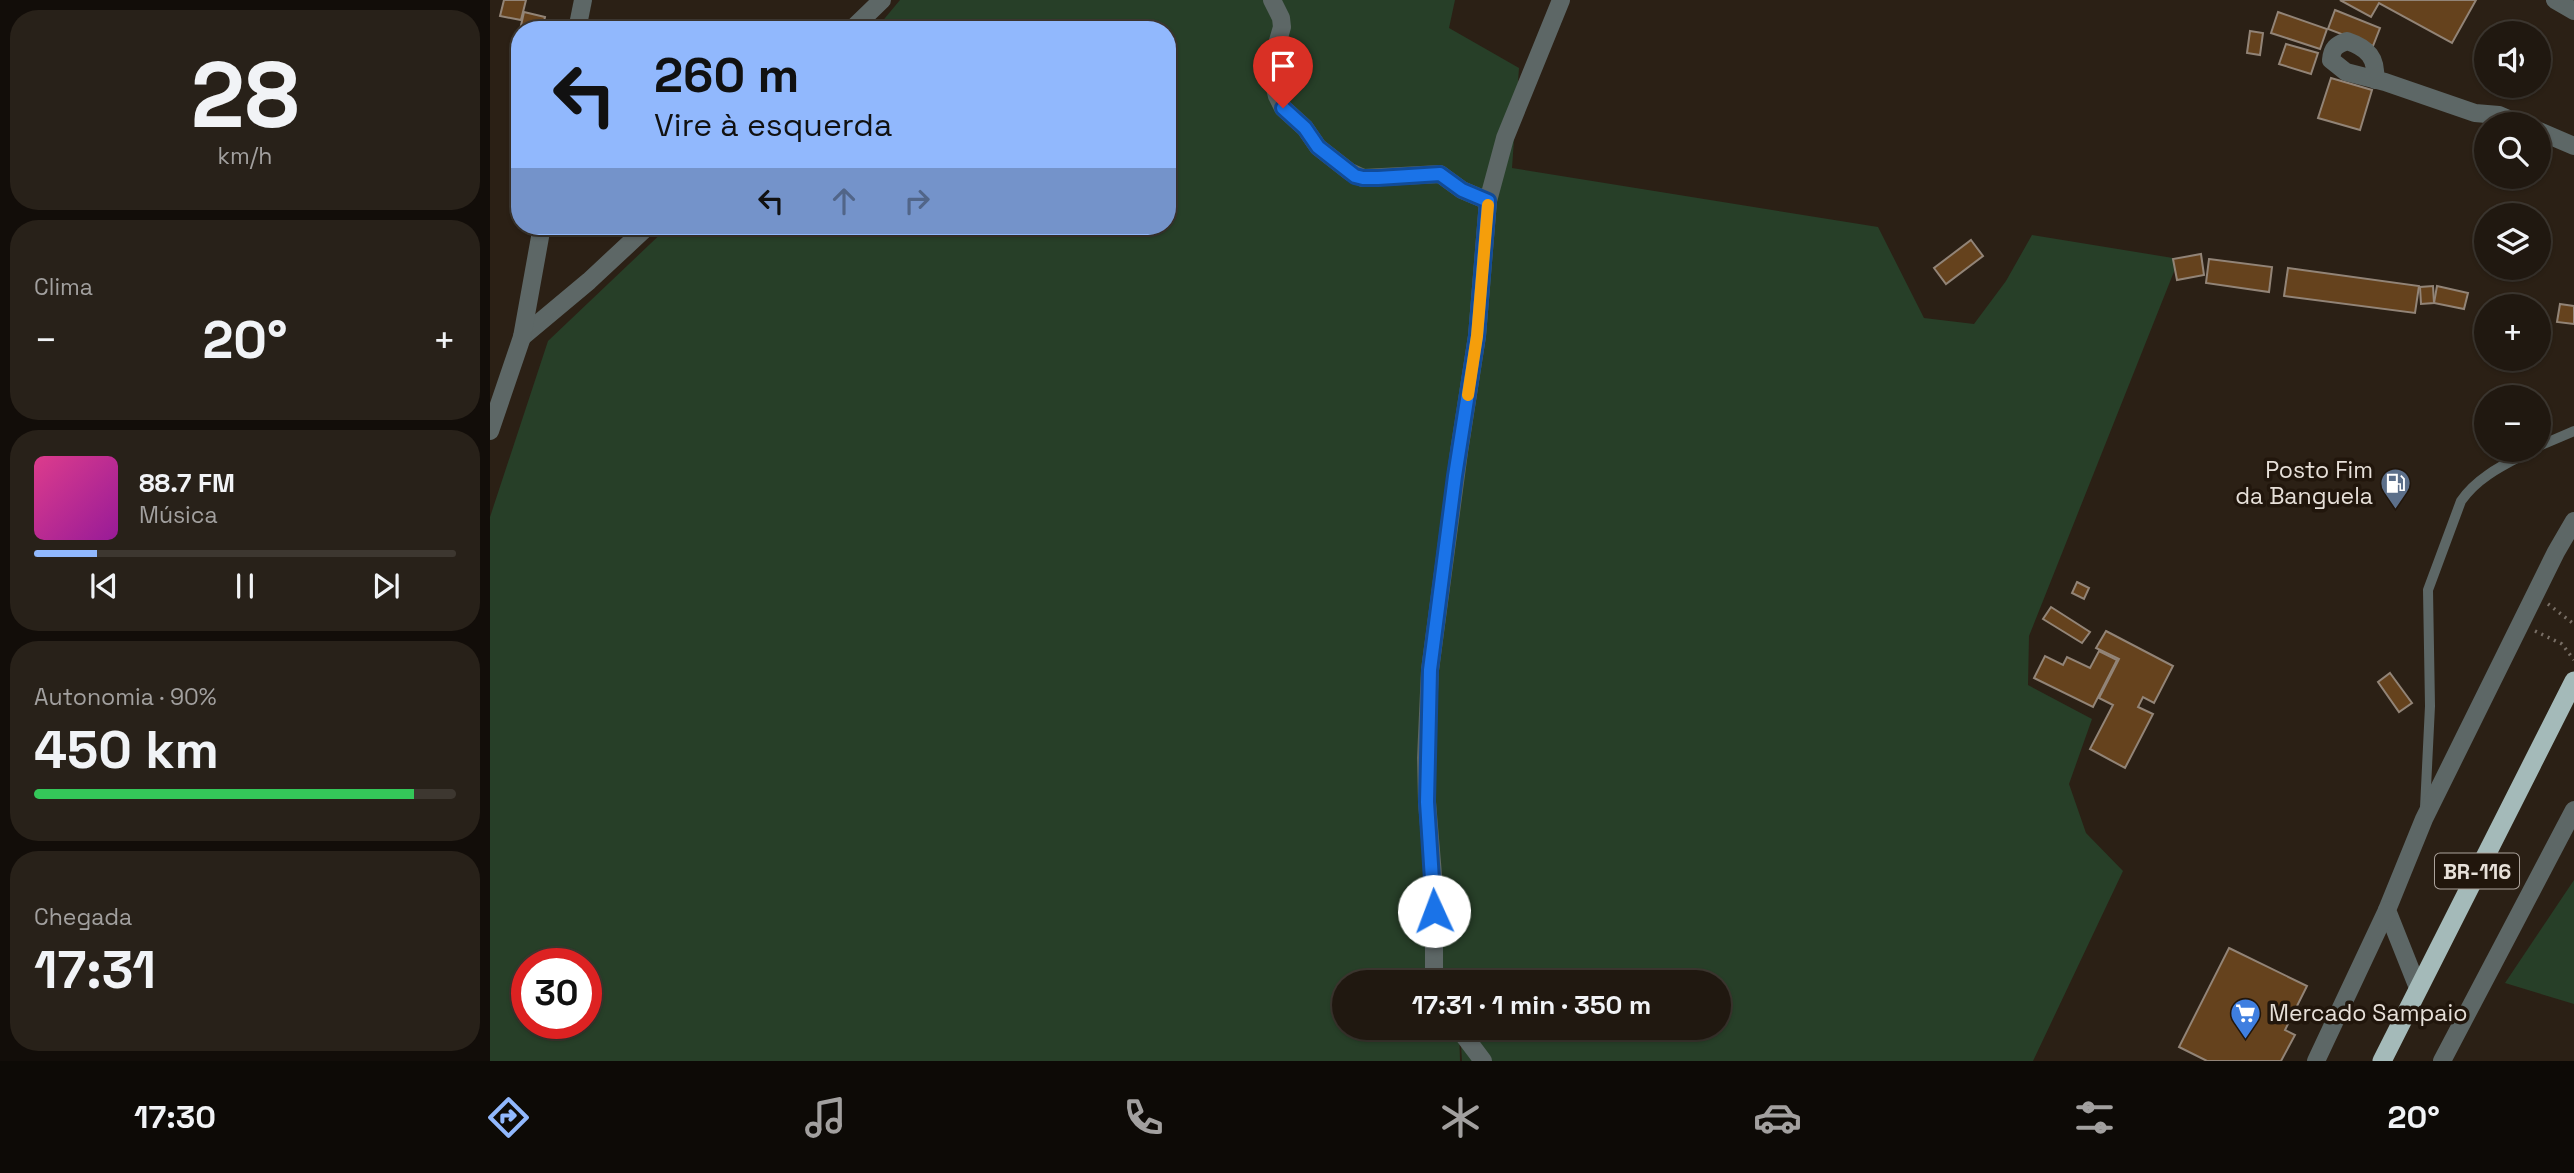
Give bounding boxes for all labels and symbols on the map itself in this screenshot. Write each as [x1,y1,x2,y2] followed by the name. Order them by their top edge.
[1253,36,1313,108] pin
[2235,455,2373,511] place label: Posto Fim da Banguela
[2379,466,2413,510] fuel station icon: Posto Fim da Banguela
[2435,854,2519,888] road number: BR-116
[1397,874,1471,948] position arrow
[511,948,602,1039] speed limit sign: 30
[2229,996,2263,1040] supermarket icon: Mercado Sampaio
[2269,998,2467,1028] place label: Mercado Sampaio

